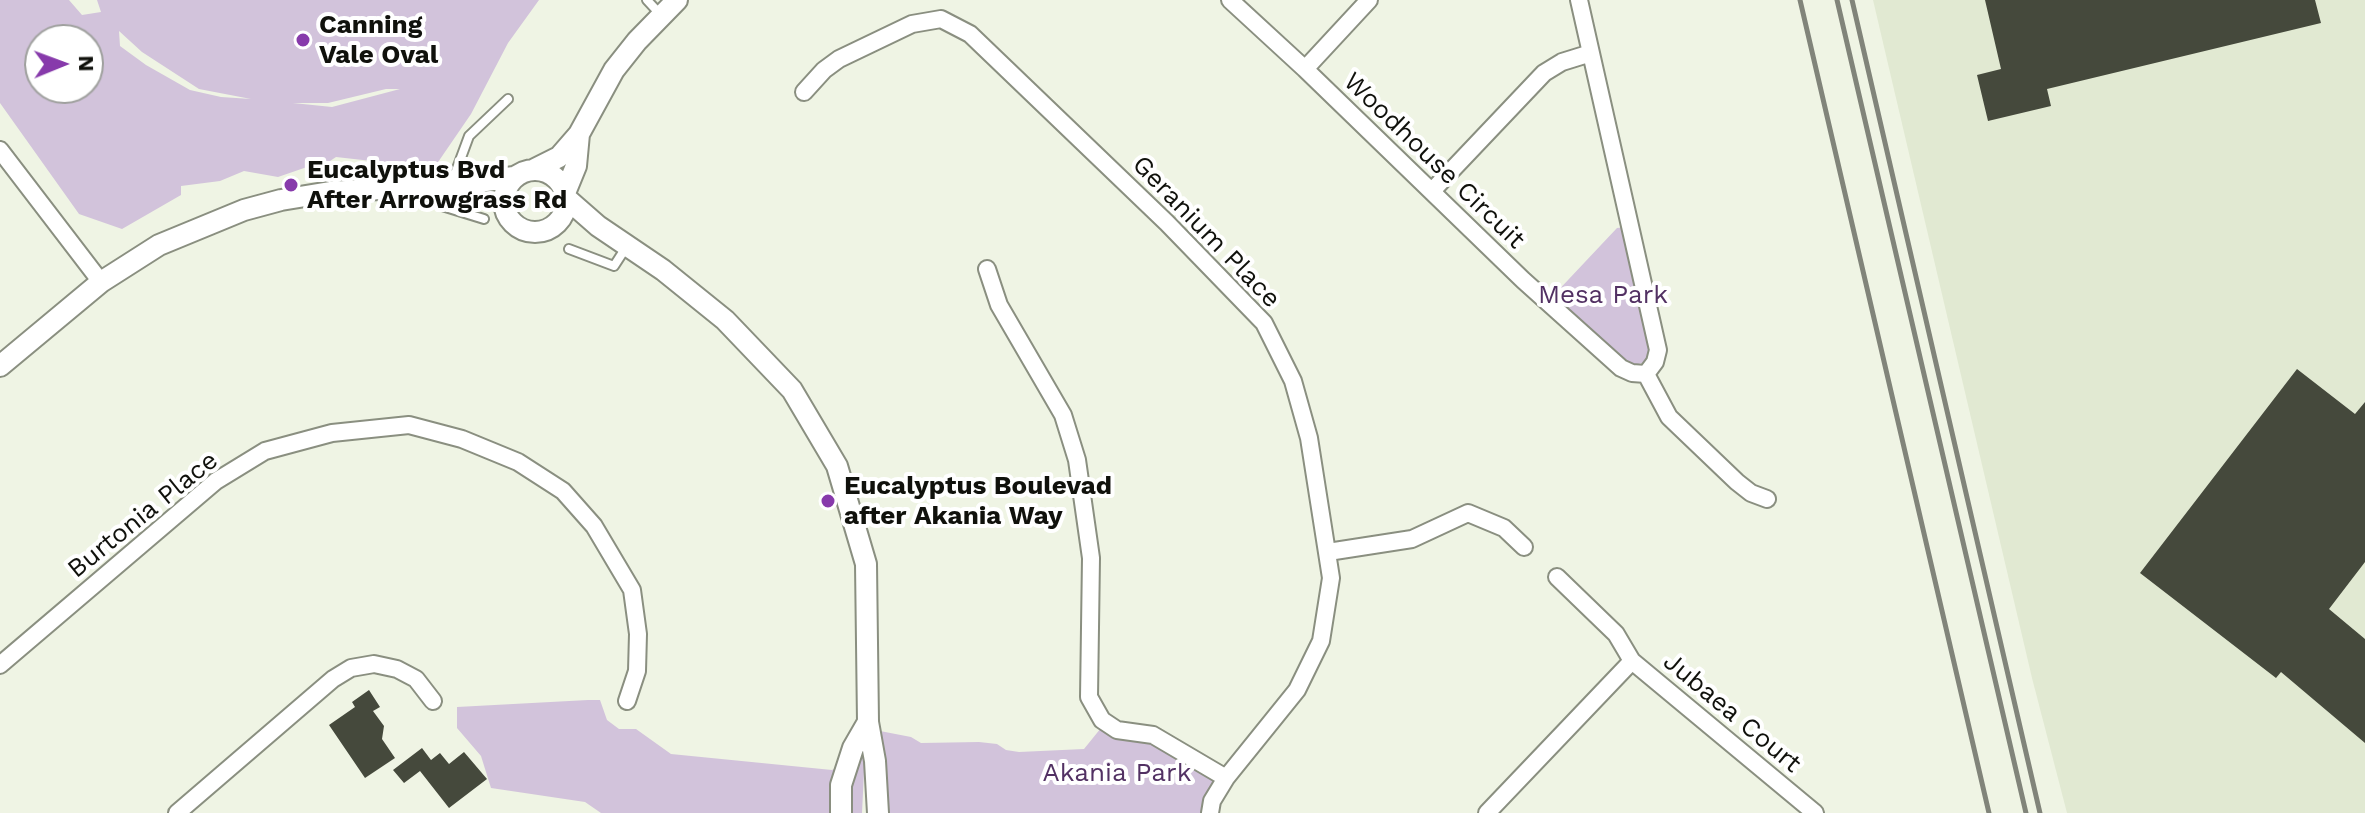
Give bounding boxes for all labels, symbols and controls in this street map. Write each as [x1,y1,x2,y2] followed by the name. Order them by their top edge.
[319,9,438,70] place label: Canning Vale Oval
[24,24,104,104] north arrow
[294,31,312,49] marker: Canning Vale Oval
[74,55,99,72] text: N
[1337,66,1531,256] street label: Woodhouse Circuit
[1125,149,1287,315] street label: Geranium Place
[307,154,567,216] place label: Eucalyptus Bvd After Arrowgrass Rd
[282,176,300,194] marker: Eucalyptus Bvd After Arrowgrass Rd
[1538,279,1668,311] park label: Mesa Park
[62,445,224,585] street label: Burtonia Place
[844,470,1112,532] place label: Eucalyptus Boulevad after Akania Way
[819,492,837,510] marker: Eucalyptus Boulevad after Akania Way
[1657,646,1807,780] street label: Jubaea Court
[1043,757,1191,789] park label: Akania Park

